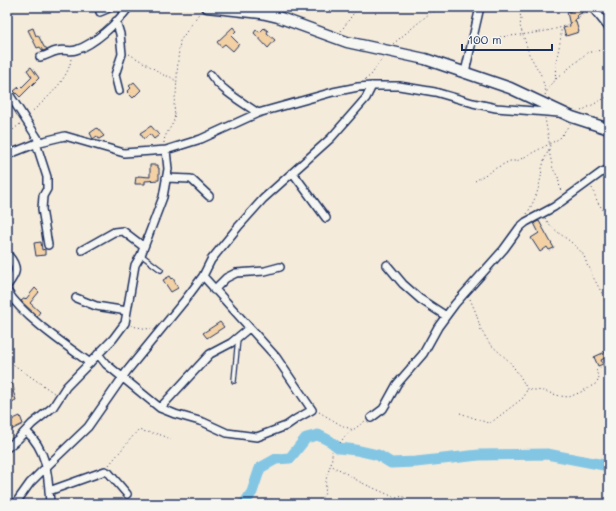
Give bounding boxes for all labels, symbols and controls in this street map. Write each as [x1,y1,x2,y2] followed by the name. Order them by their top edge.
[462,26,552,52] scale bar
[468,31,502,47] text: 100 m

